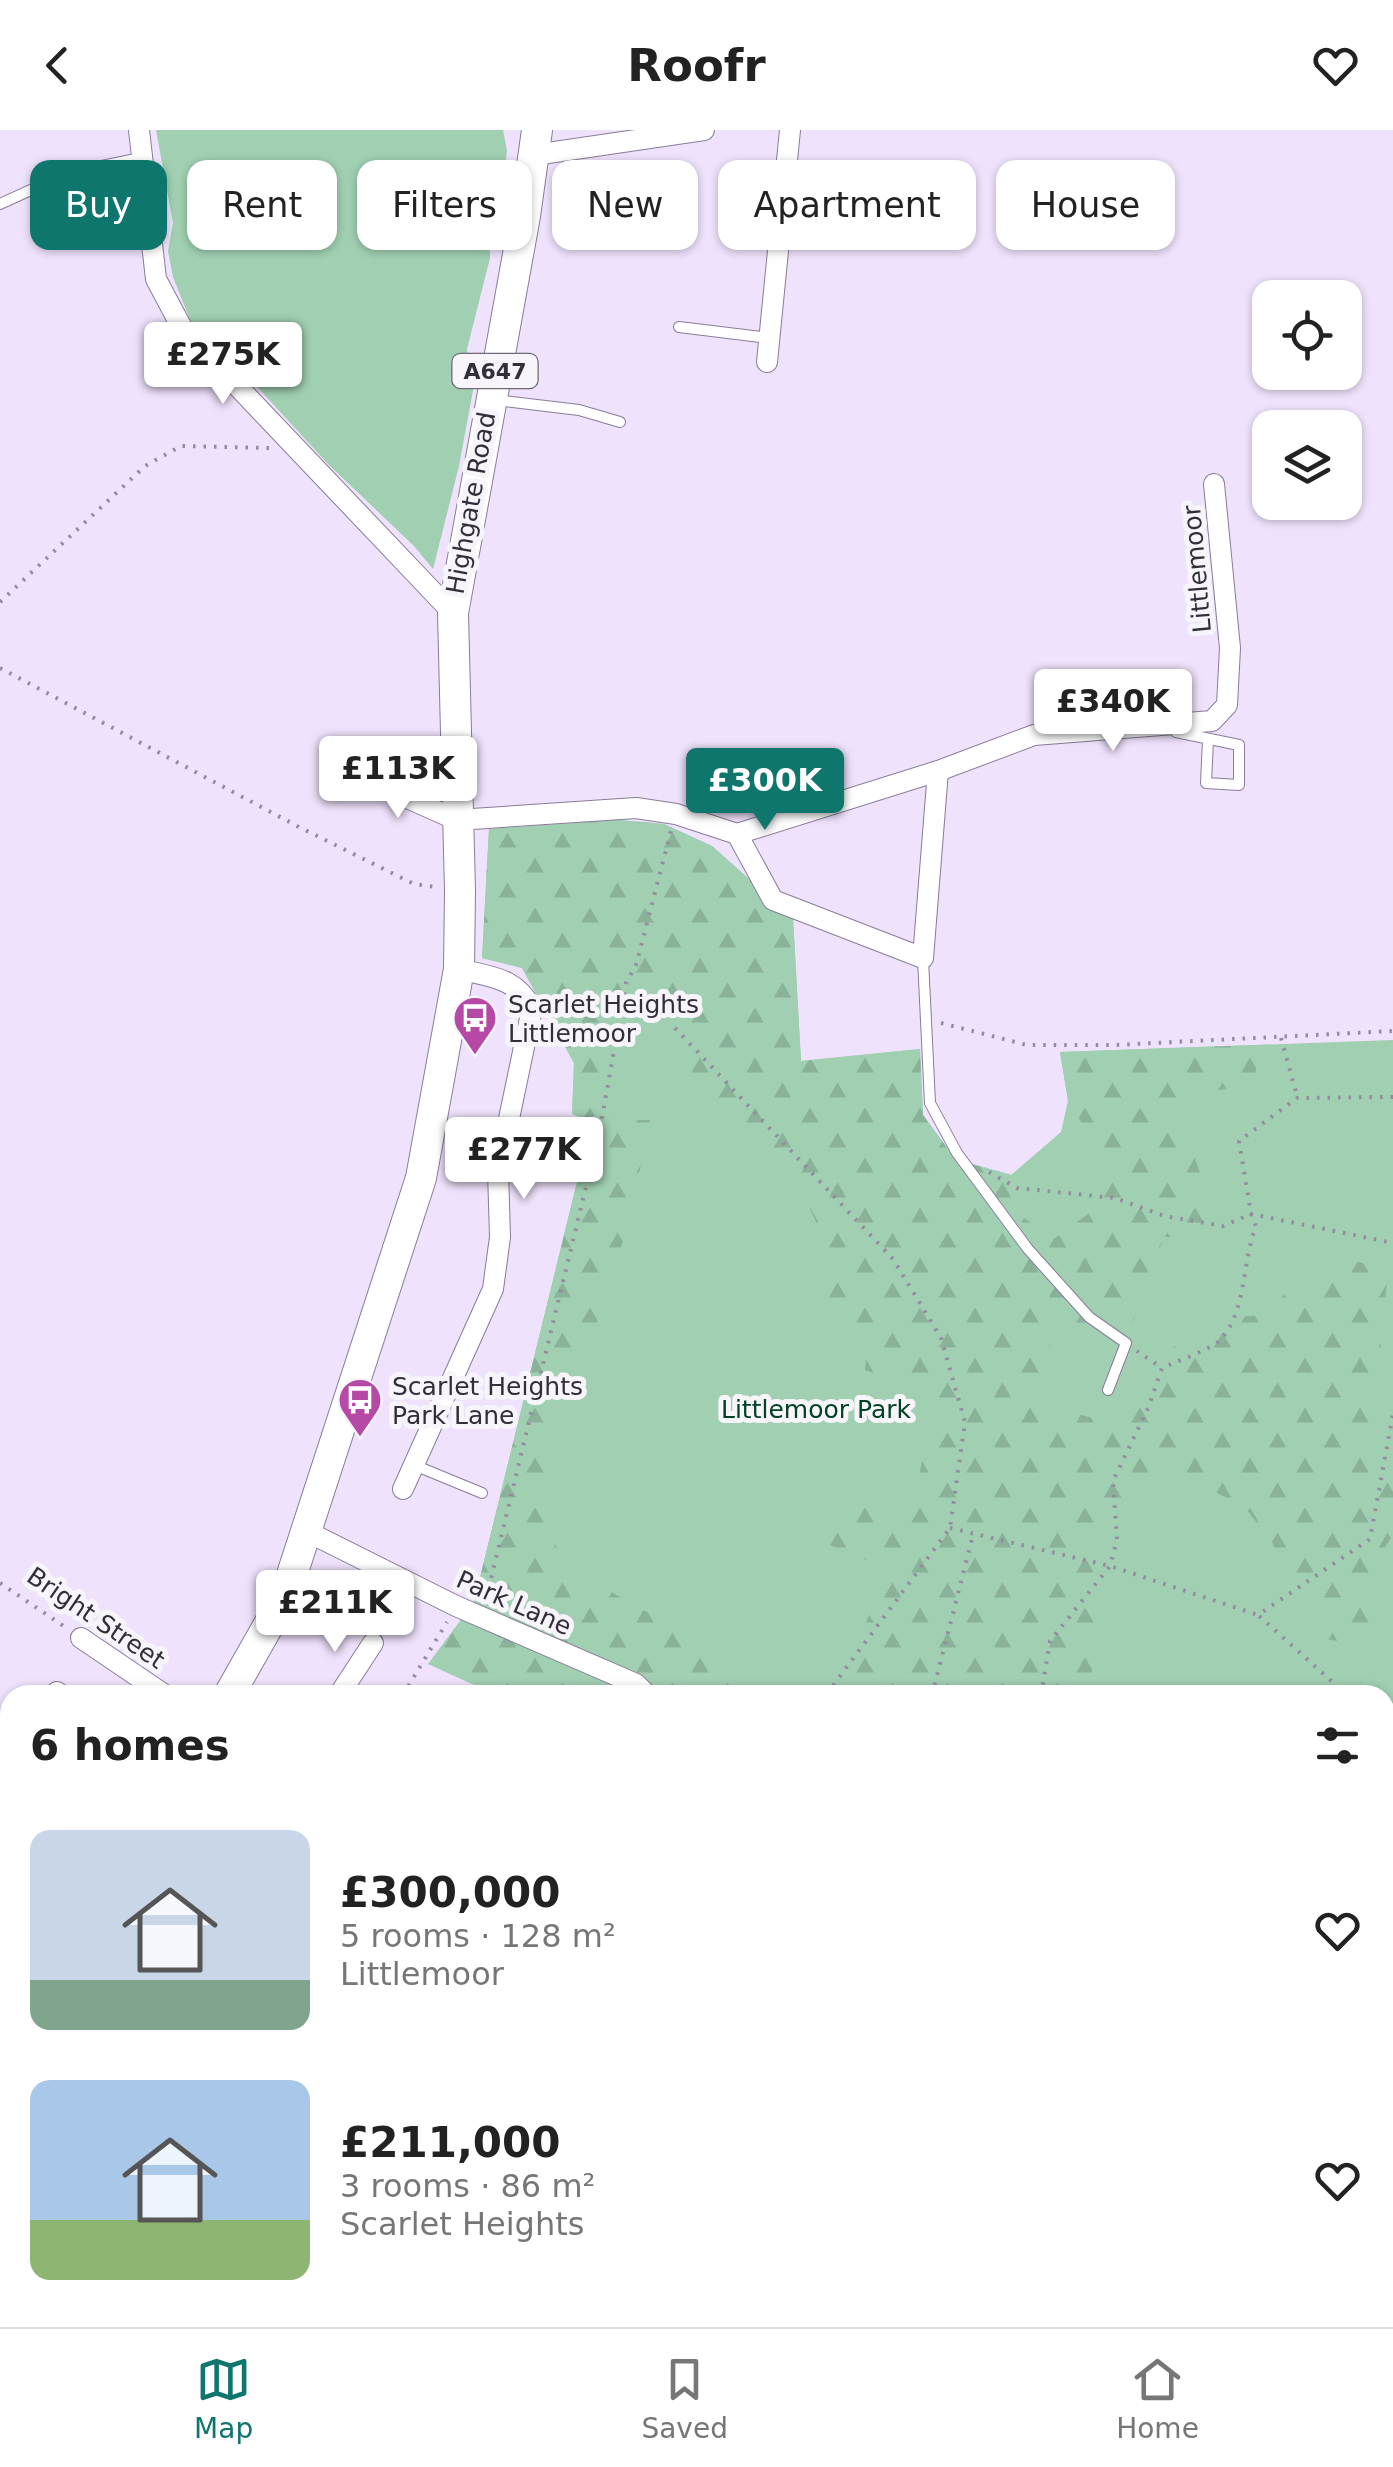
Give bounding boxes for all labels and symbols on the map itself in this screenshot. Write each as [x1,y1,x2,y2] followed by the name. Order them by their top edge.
[153,322,293,407] pin: £275K
[452,354,538,388] road number: A647
[441,410,501,596] street label: Highgate Road
[1177,503,1217,634] street label: Littlemoor
[1043,669,1183,754] pin: £340K
[328,736,468,821] pin: £113K
[695,748,835,833] pin: £300K
[508,990,699,1048] place label: Scarlet Heights Littlemoor
[452,995,498,1056] bus stop icon: Scarlet Heights Littlemoor
[454,1117,594,1202] pin: £277K
[392,1372,583,1430] place label: Scarlet Heights Park Lane
[337,1377,383,1438] bus stop icon: Scarlet Heights Park Lane
[721,1395,912,1424] park label: Littlemoor Park
[22,1561,171,1675] street label: Bright Street
[452,1565,576,1641] street label: Park Lane
[265,1570,405,1655] pin: £211K

